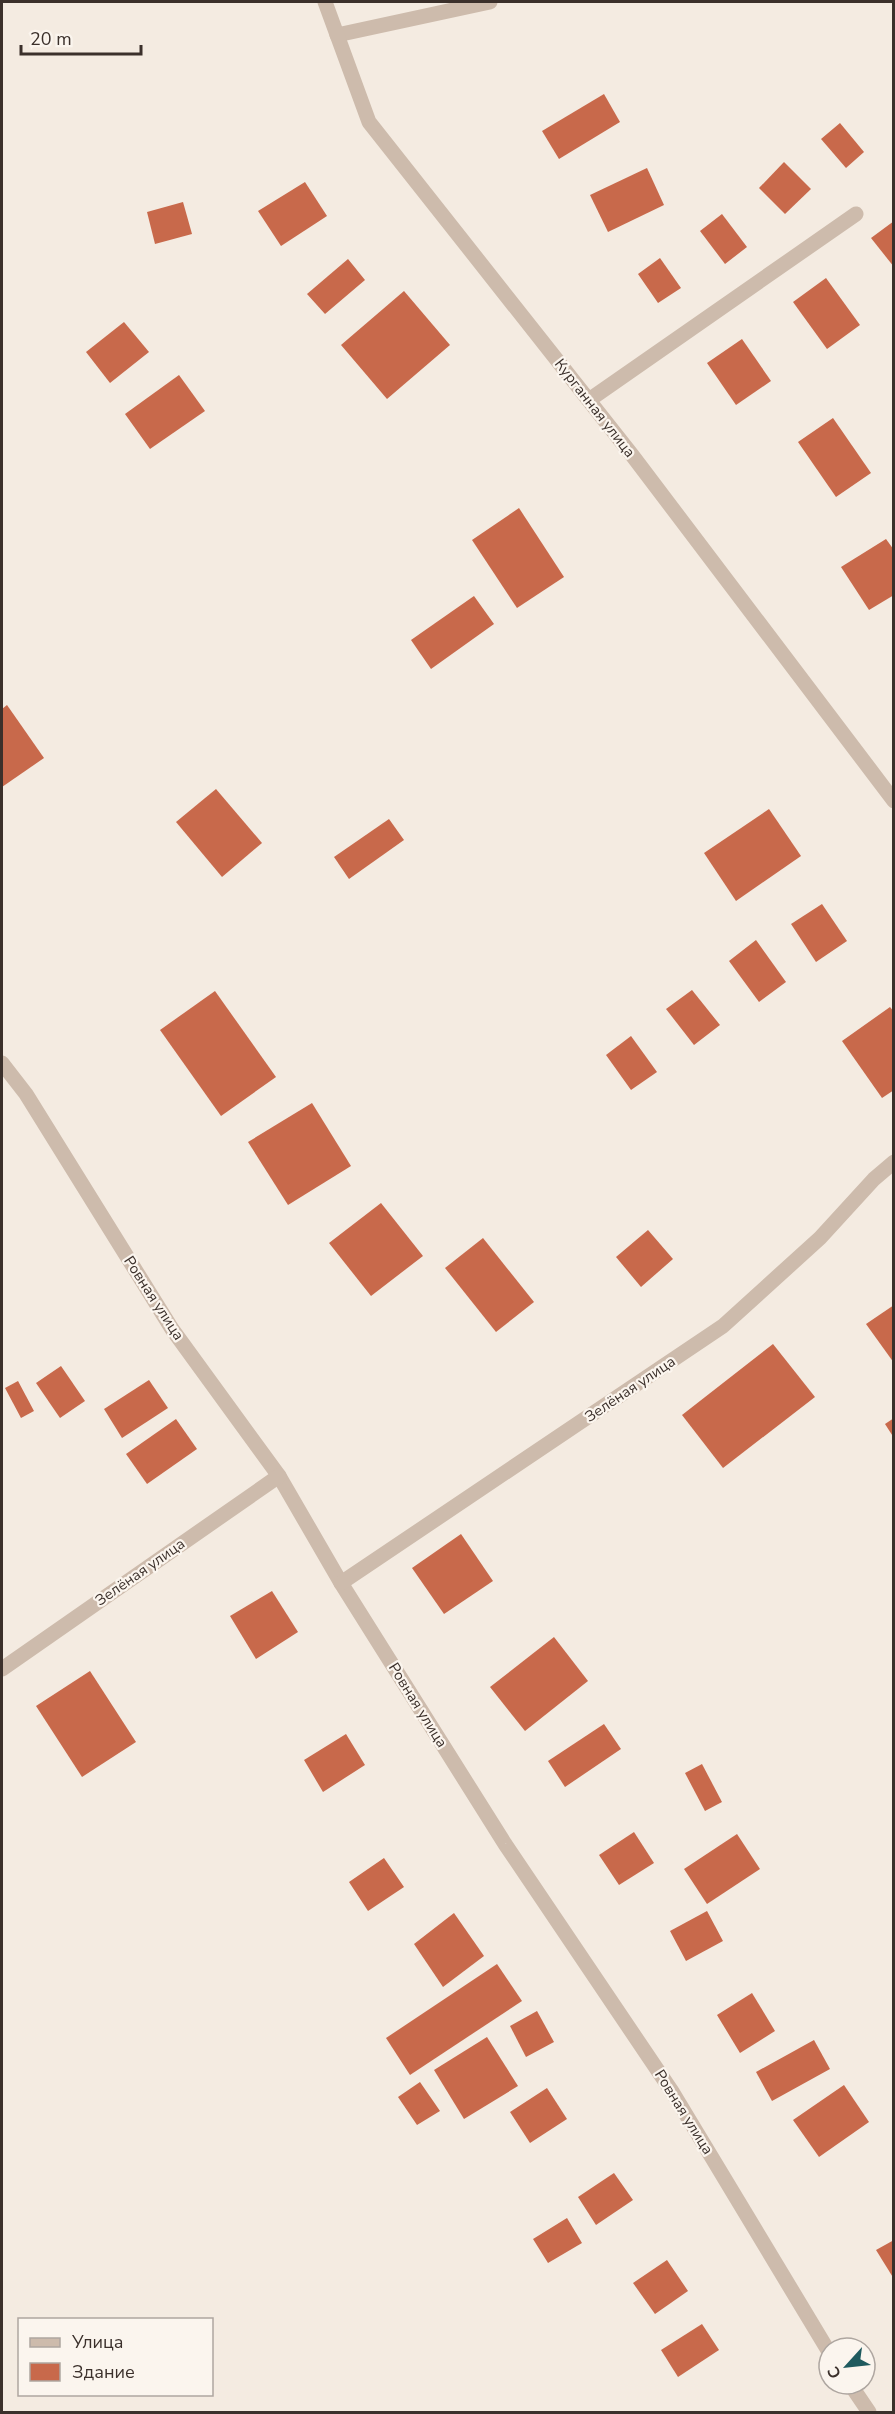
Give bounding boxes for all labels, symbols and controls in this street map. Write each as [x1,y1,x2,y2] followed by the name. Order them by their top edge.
[21,18,141,56] scale bar
[30,27,72,51] text: 20 m
[550,355,640,461] street label: Курганная улица
[119,1252,189,1344] street label: Ровная улица
[581,1351,679,1427] street label: Зелёная улица
[91,1534,189,1610] street label: Зелёная улица
[384,1659,452,1751] street label: Ровная улица
[650,2066,718,2158] street label: Ровная улица
[18,2318,213,2396] legend
[71,2330,123,2354] text: Улица
[817,2336,877,2396] north arrow
[72,2360,135,2384] text: Здание
[822,2362,847,2382] text: С

